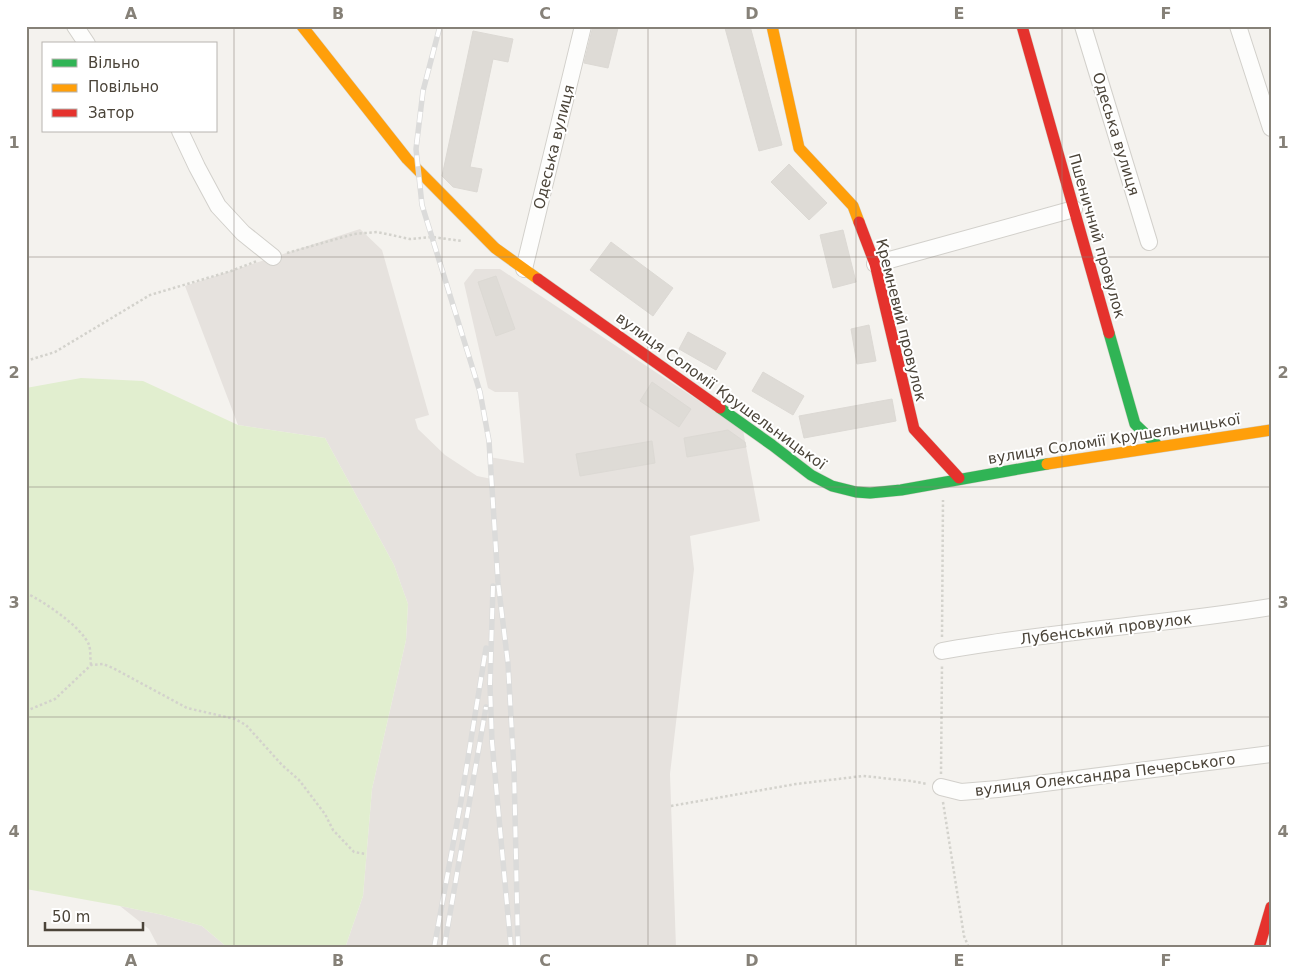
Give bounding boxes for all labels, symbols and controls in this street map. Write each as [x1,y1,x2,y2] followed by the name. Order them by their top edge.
[125,4,138,23] text: A
[332,4,344,23] text: B
[539,4,551,23] text: C
[745,4,759,23] text: D
[954,4,964,23] text: E
[1161,4,1171,23] text: F
[42,42,218,132] legend
[88,54,140,72] text: Вільно
[1089,70,1143,198] street label: Одеська вулиця
[88,78,159,96] text: Повільно
[530,83,578,211] street label: Одеська вулиця
[88,104,134,122] text: Затор
[8,133,20,152] text: 1
[1277,133,1289,152] text: 1
[1065,151,1129,321] street label: Пшеничний провулок
[872,237,930,403] street label: Кремневий провулок
[612,309,830,474] street label: вулиця Соломії Крушельницької
[8,363,20,382] text: 2
[1277,363,1289,382] text: 2
[986,410,1242,468] street label: вулиця Соломії Крушельницької
[8,593,20,612] text: 3
[1277,593,1289,612] text: 3
[1019,610,1193,648] street label: Лубенський провулок
[974,750,1236,800] street label: вулиця Олександра Печерського
[8,822,20,841] text: 4
[1277,822,1289,841] text: 4
[45,899,142,931] scale bar
[52,908,90,926] text: 50 m
[125,951,138,970] text: A
[332,951,344,970] text: B
[539,951,551,970] text: C
[745,951,759,970] text: D
[954,951,964,970] text: E
[1161,951,1171,970] text: F

